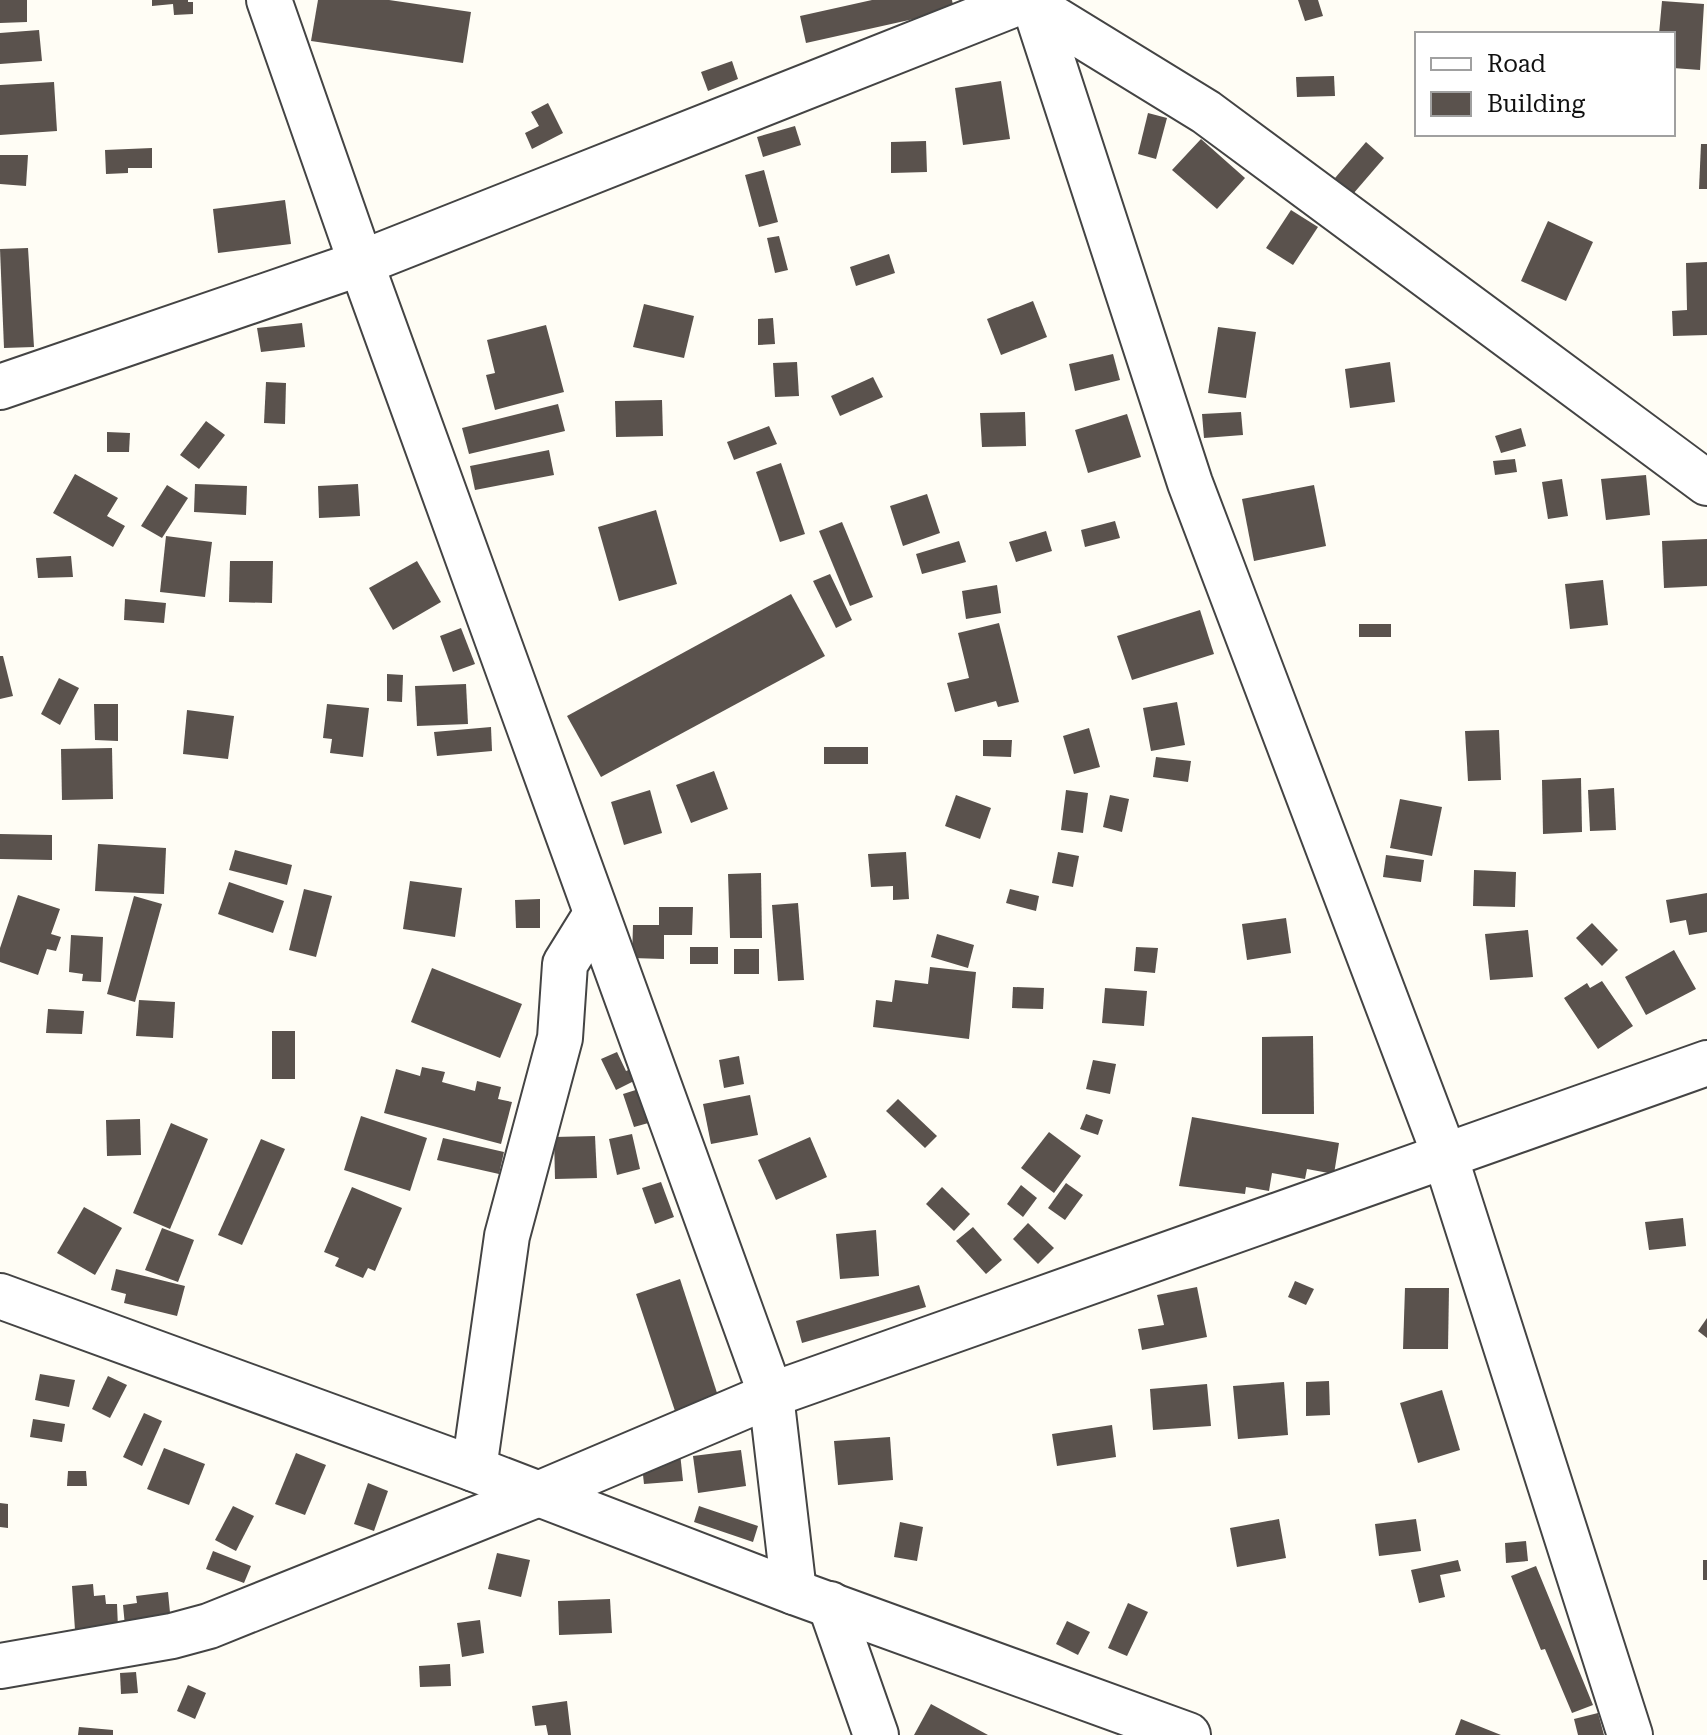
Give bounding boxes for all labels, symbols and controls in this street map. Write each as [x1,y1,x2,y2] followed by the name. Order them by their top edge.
[1415,32,1675,136] legend
[1487,50,1546,78] text: Road
[1487,90,1585,118] text: Building

